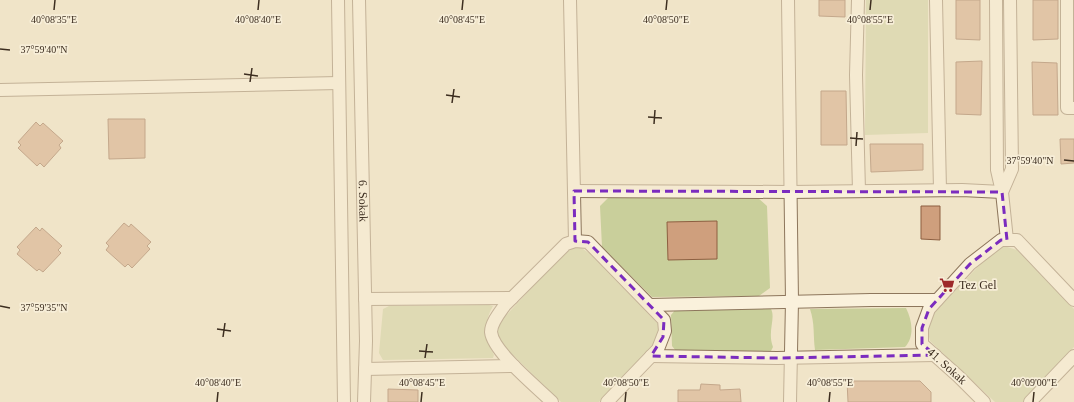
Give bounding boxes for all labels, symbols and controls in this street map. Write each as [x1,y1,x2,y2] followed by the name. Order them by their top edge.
[31,14,77,25] text: 40°08'35"E
[235,14,281,25] text: 40°08'40"E
[439,14,485,25] text: 40°08'45"E
[643,14,689,25] text: 40°08'50"E
[847,14,893,25] text: 40°08'55"E
[20,44,68,55] text: 37°59'40"N
[1006,155,1054,166] text: 37°59'40"N
[356,180,371,222] street label: 6. Sokak
[938,276,956,294] supermarket icon: Tez Gel
[959,278,997,292] place label: Tez Gel
[20,302,68,313] text: 37°59'35"N
[924,345,970,387] street label: 41. Sokak
[195,377,241,388] text: 40°08'40"E
[399,377,445,388] text: 40°08'45"E
[603,377,649,388] text: 40°08'50"E
[807,377,853,388] text: 40°08'55"E
[1011,377,1057,388] text: 40°09'00"E

